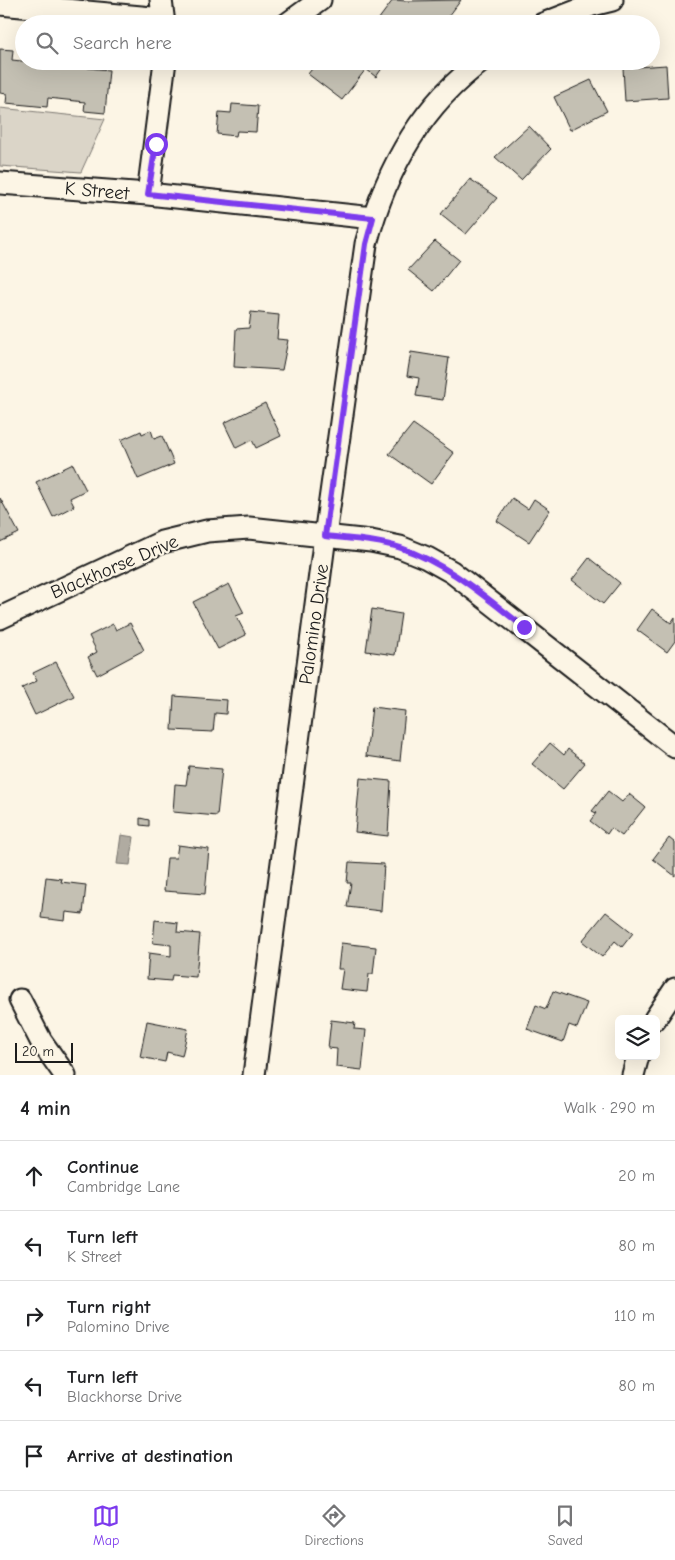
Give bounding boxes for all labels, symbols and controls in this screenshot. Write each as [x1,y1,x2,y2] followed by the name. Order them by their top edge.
[15,15,660,70] search box
[33,29,61,57] icon: search
[73,32,172,54] text: Search here
[145,133,168,156] route start
[64,177,131,205] street label: K Street
[47,530,182,604] street label: Blackhorse Drive
[295,562,333,686] street label: Palomino Drive
[513,616,536,639] route end
[615,1015,660,1060] map controls
[615,1015,660,1060] button: layers
[15,1040,72,1063] scale bar
[22,1043,54,1060] text: 20 m
[20,1096,71,1120] text: 4 min
[564,1099,655,1117] text: Walk · 290 m
[67,1156,139,1178] text: Continue
[20,1162,48,1190] icon: ahead
[618,1167,655,1185] text: 20 m
[67,1178,180,1196] text: Cambridge Lane
[67,1226,138,1248] text: Turn left
[20,1232,48,1260] icon: left
[618,1237,655,1255] text: 80 m
[67,1248,121,1266] text: K Street
[67,1296,151,1318] text: Turn right
[20,1302,48,1330] icon: right
[614,1307,655,1325] text: 110 m
[67,1318,169,1336] text: Palomino Drive
[67,1366,138,1388] text: Turn left
[20,1372,48,1400] icon: left
[618,1377,655,1395] text: 80 m
[67,1388,182,1406] text: Blackhorse Drive
[20,1442,48,1470] icon: arrive
[67,1445,233,1467] text: Arrive at destination
[92,1502,120,1549] tab: Map
[304,1502,364,1549] tab: Directions
[548,1502,583,1549] tab: Saved

